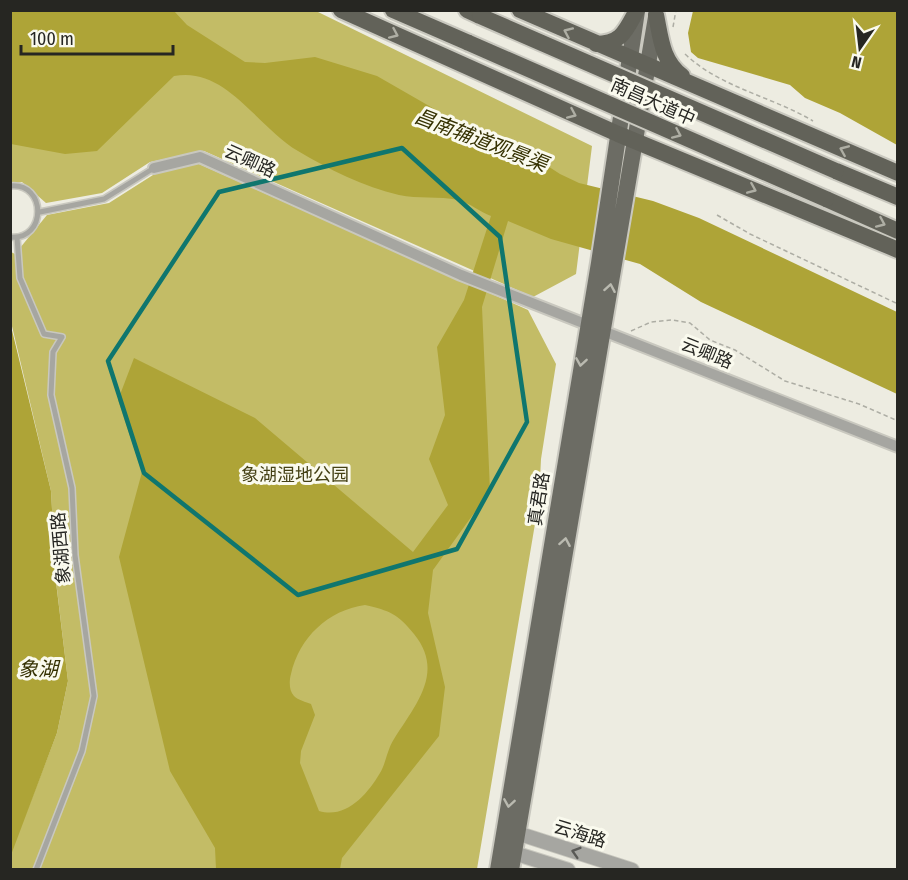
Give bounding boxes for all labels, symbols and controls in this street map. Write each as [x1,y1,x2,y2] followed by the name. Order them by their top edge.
[21,18,172,56] scale bar
[830,18,890,78] north arrow
[388,27,399,39] one-way arrow
[563,27,574,39] one-way arrow
[30,28,74,50] text: 100 m
[850,52,863,72] text: N
[607,74,699,130] street label: 南昌大道中
[411,104,553,177] water label: 昌南辅道观景渠
[566,107,577,119] one-way arrow
[670,127,681,139] one-way arrow
[221,140,279,182] street label: 云卿路
[839,145,850,157] one-way arrow
[746,182,757,194] one-way arrow
[874,216,885,228] one-way arrow
[603,284,616,294] one-way arrow
[678,333,736,373] street label: 云卿路
[576,357,588,366] one-way arrow
[241,464,349,486] park label: 象湖湿地公园
[524,471,554,527] street label: 真君路
[47,511,75,585] street label: 象湖西路
[558,538,571,548] one-way arrow
[18,657,61,681] water label: 象湖
[504,798,516,808] one-way arrow
[551,816,609,852] street label: 云海路
[571,847,582,859] one-way arrow

